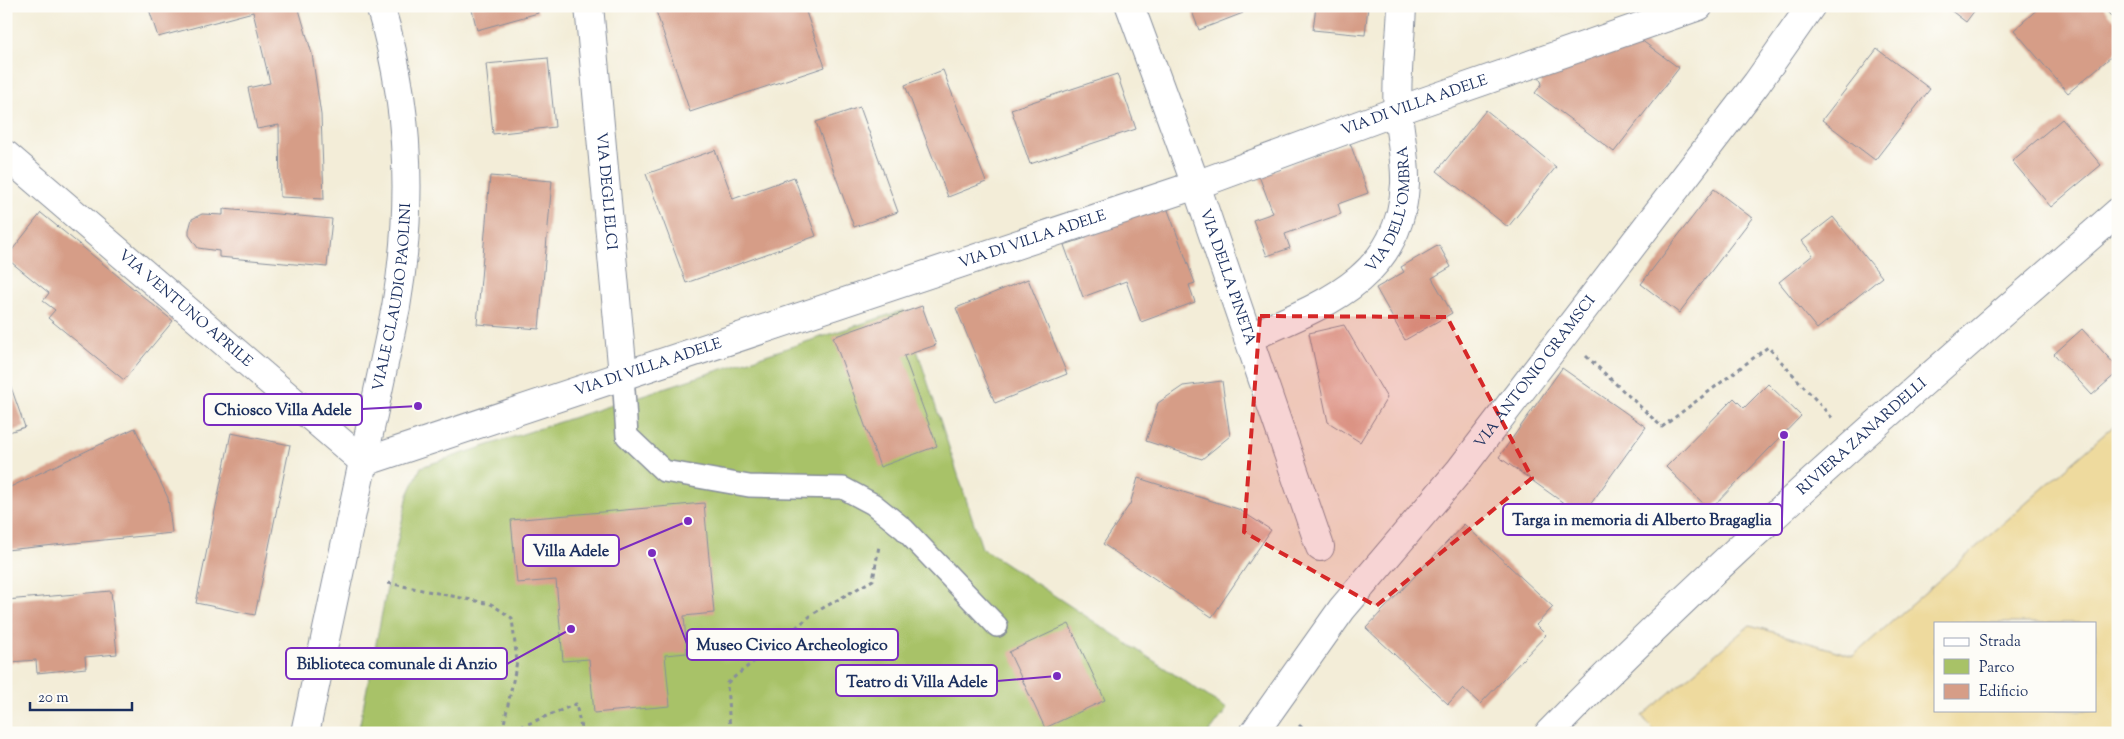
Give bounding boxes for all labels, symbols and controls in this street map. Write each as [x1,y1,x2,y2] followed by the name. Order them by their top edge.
[1338,70,1491,141] street label: VIA DI VILLA ADELE
[590,132,622,251] street label: VIA DEGLI ELCI
[1361,145,1416,277] street label: VIA DELL'OMBRA
[368,203,417,393] street label: VIALE CLAUDIO PAOLINI
[956,205,1109,274] street label: VIA DI VILLA ADELE
[1194,206,1261,348] street label: VIA DELLA PINETA
[113,245,257,372] street label: VIA VENTUNO APRILE
[1470,291,1601,453] street label: VIA ANTONIO GRAMSCI
[572,333,725,402] street label: VIA DI VILLA ADELE
[1793,373,1932,500] street label: RIVIERA ZANARDELLI
[204,394,362,425] callout: Chiosco Villa Adele
[214,400,352,423] text: Chiosco Villa Adele
[1503,504,1782,535] callout: Targa in memoria di Alberto Bragaglia
[1512,510,1772,533] text: Targa in memoria di Alberto Bragaglia
[523,535,619,566] callout: Villa Adele
[533,541,610,564] text: Villa Adele
[1934,622,2096,712] legend
[687,629,898,660] callout: Museo Civico Archeologico
[1979,632,2021,653] text: Strada
[696,635,888,658] text: Museo Civico Archeologico
[286,648,507,679] callout: Biblioteca comunale di Anzio
[297,654,498,677] text: Biblioteca comunale di Anzio
[1979,658,2015,679] text: Parco
[836,665,997,696] callout: Teatro di Villa Adele
[846,672,988,695] text: Teatro di Villa Adele
[30,679,132,711] scale bar
[1979,682,2028,703] text: Edificio
[38,688,69,709] text: 20 m

